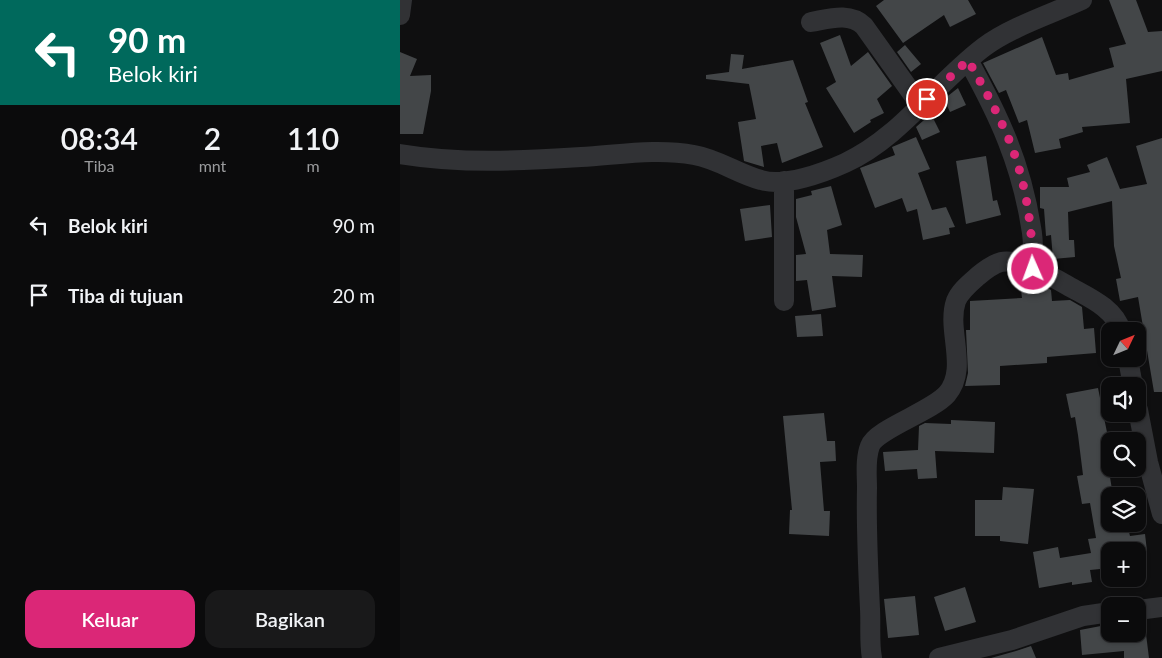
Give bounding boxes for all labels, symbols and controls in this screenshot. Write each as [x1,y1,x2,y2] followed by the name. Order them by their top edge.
[108,18,186,60] text: 90 m
[25,20,90,85] icon: left
[108,60,198,87] text: Belok kiri
[906,78,948,120] pin
[913,85,941,113] icon: arrive
[61,120,138,156] text: 08:34
[204,120,221,156] text: 2
[287,120,339,156] text: 110
[84,156,114,175] text: Tiba
[199,156,226,175] text: mnt
[307,156,320,175] text: m
[25,211,53,239] icon: left
[68,214,148,237] text: Belok kiri
[332,214,375,237] text: 90 m
[1006,242,1058,294] position arrow
[25,281,53,309] icon: arrive
[68,284,183,307] text: Tiba di tujuan
[332,284,375,307] text: 20 m
[1101,322,1146,368] north arrow
[1101,322,1146,642] map controls
[1101,377,1146,422] button: sound
[1101,432,1146,477] button: search
[1101,487,1146,532] button: layers
[1101,542,1146,587] button: +
[25,590,195,648] button: Keluar
[205,590,375,648] button: Bagikan
[1101,597,1146,642] button: −

